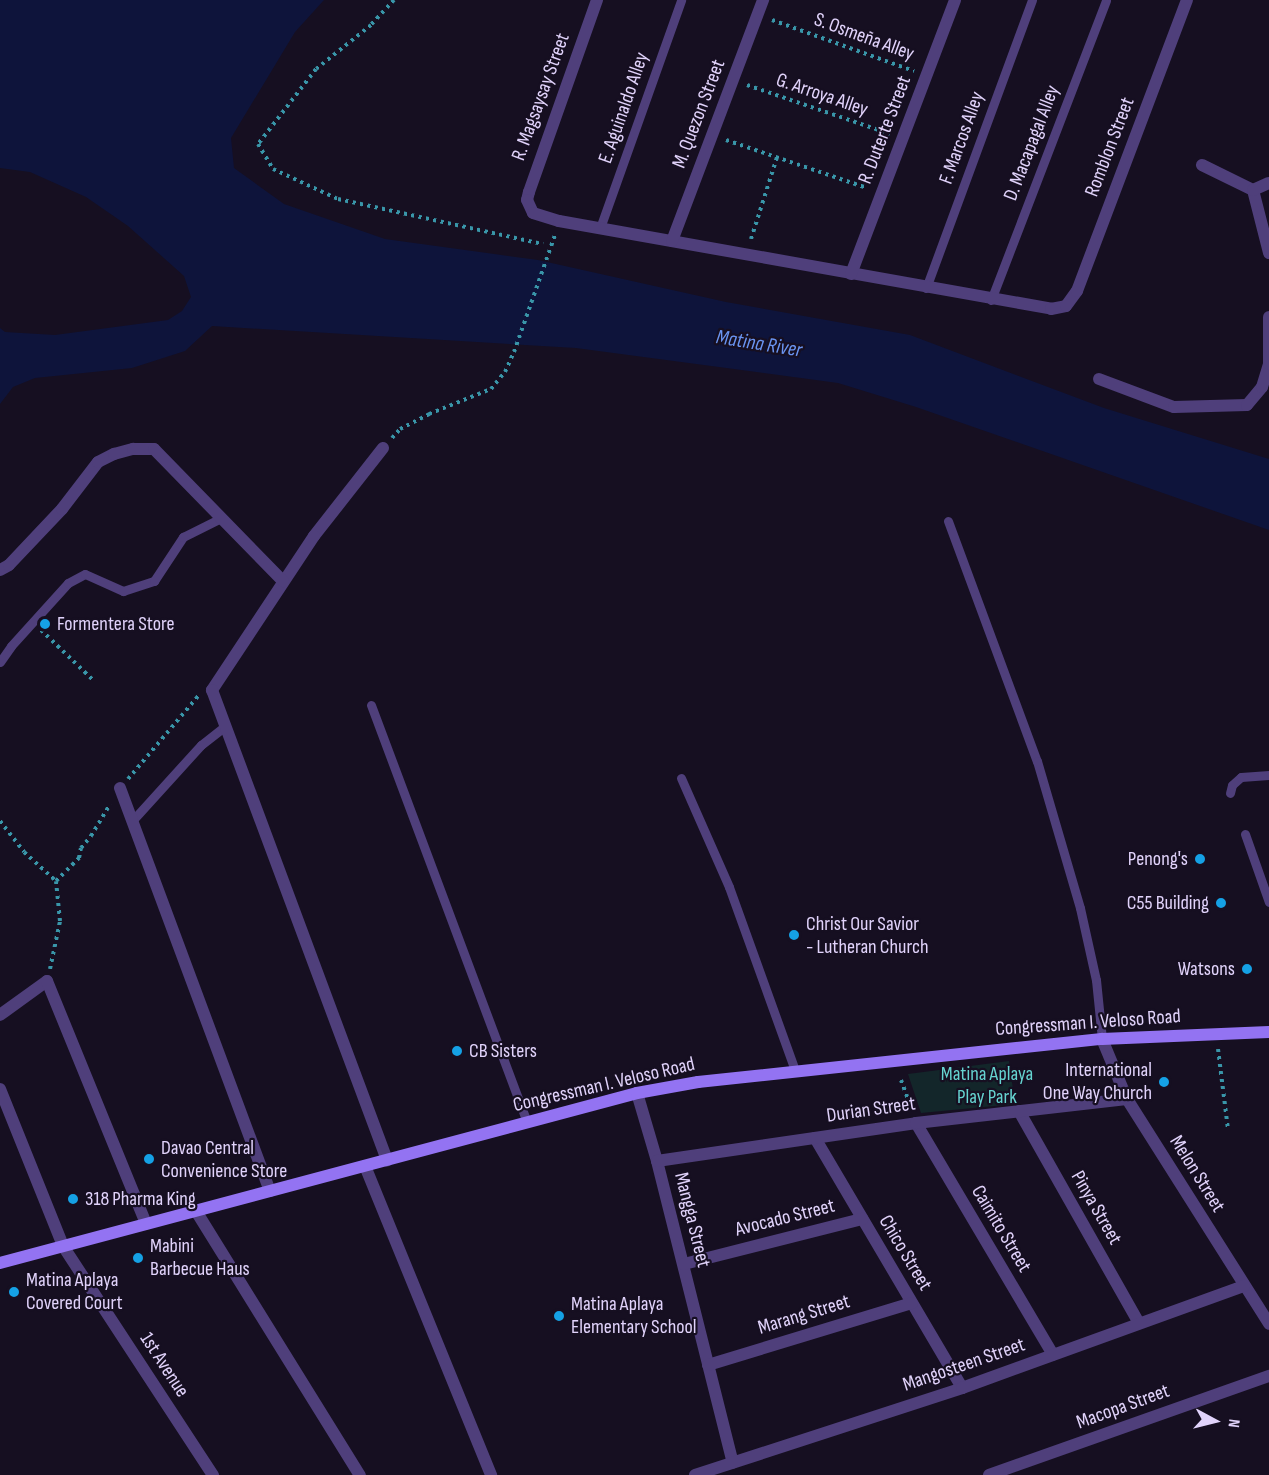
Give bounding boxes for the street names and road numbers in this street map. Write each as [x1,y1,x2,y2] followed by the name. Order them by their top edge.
[811,8,917,66] street label: S. Osmeña Alley
[507,30,575,164] street label: R. Magsaysay Street
[594,49,654,167] street label: E. Aguinaldo Alley
[667,56,731,172] street label: M. Quezon Street
[773,68,871,122] street label: G. Arroya Alley
[853,73,917,187] street label: R. Duterte Street
[999,82,1065,204] street label: D. Macapagal Alley
[934,88,990,188] street label: F. Marcos Alley
[1080,94,1140,200] street label: Romblon Street
[995,1005,1181,1041] street label: Congressman I. Veloso Road
[511,1052,697,1118] street label: Congressman I. Veloso Road
[825,1092,917,1128] street label: Durian Street
[1164,1131,1230,1217] street label: Melon Street
[1065,1167,1127,1249] street label: Pinya Street
[669,1170,715,1270] street label: Mangga Street
[966,1181,1036,1277] street label: Caimito Street
[733,1194,837,1242] street label: Avocado Street
[873,1211,937,1295] street label: Chico Street
[755,1290,853,1340] street label: Marang Street
[134,1328,194,1402] street label: 1st Avenue
[900,1333,1028,1397] street label: Mangosteen Street
[1073,1379,1173,1435] street label: Macopa Street

